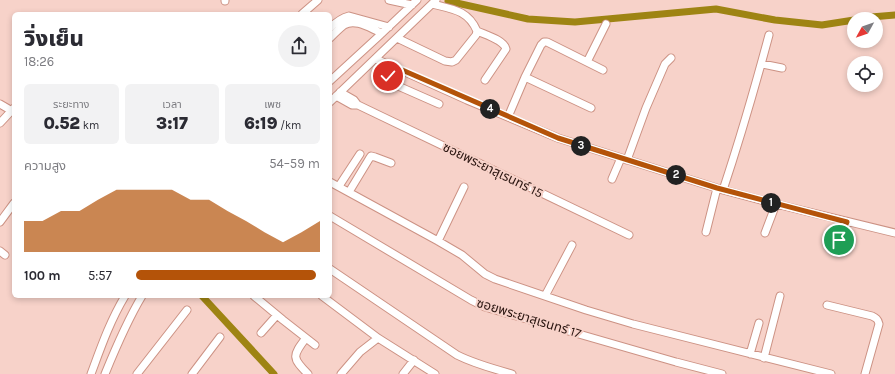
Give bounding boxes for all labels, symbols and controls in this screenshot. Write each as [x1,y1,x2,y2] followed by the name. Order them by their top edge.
[847,12,883,48] north arrow
[847,12,883,92] map controls
[278,25,320,67] button: share
[24,26,84,52] text: วิ่งเย็น
[24,54,54,69] text: 18:26
[847,56,883,92] button: locate
[371,59,405,93] pin
[377,65,399,87] icon: check
[53,98,90,111] text: ระยะทาง
[162,98,182,111] text: เวลา
[264,98,281,111] text: เพซ
[480,99,500,119] pin: 4
[487,102,493,115] text: 4
[43,113,80,133] text: 0.52
[156,113,188,133] text: 3:17
[244,113,278,133] text: 6:19
[80,119,99,132] text: km
[278,119,301,132] text: /km
[571,136,591,156] pin: 3
[440,139,546,201] street label: ซอยพระยาสุเรนทร์ 15
[578,139,584,152] text: 3
[269,156,320,171] text: 54–59 m
[24,158,66,173] text: ความสูง
[666,165,686,185] pin: 2
[673,168,679,181] text: 2
[761,193,781,213] pin: 1
[769,196,773,209] text: 1
[822,223,856,257] pin
[828,229,850,251] icon: arrive
[24,268,61,283] text: 100 m
[88,268,112,283] text: 5:57
[475,295,583,341] street label: ซอยพระยาสุเรนทร์ 17

